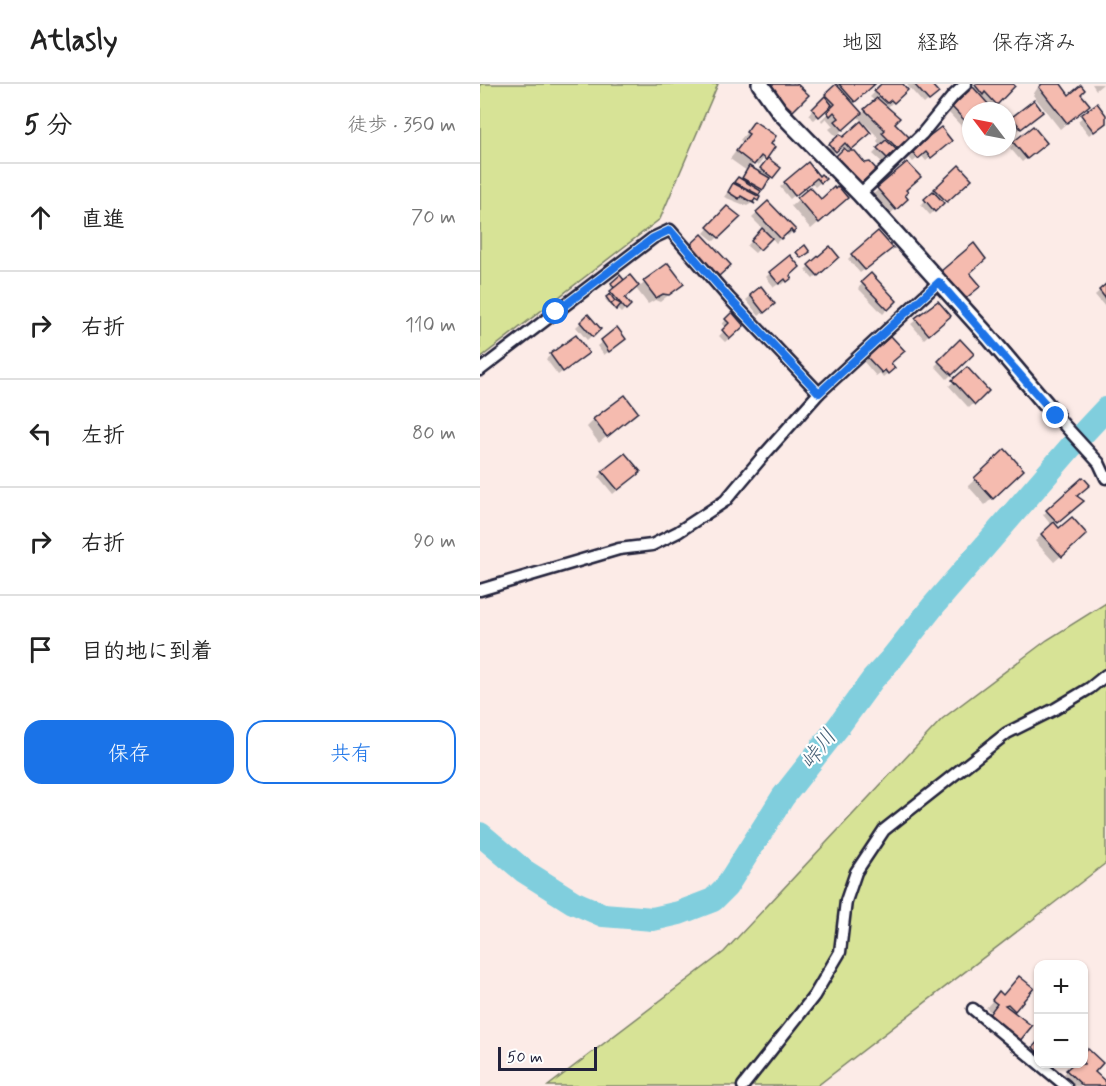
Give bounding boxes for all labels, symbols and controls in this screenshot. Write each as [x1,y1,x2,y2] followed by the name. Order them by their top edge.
[30,23,118,60] text: Atlasly
[842,29,884,57] text: 地図
[917,29,959,57] text: 経路
[992,29,1076,57] text: 保存済み
[962,102,1016,156] north arrow
[24,109,73,143] text: 5 分
[348,112,456,139] text: 徒歩 · 350 m
[24,201,57,234] icon: ahead
[411,204,456,231] text: 70 m
[81,206,125,234] text: 直進
[542,298,568,324] route start
[24,309,57,342] icon: right
[405,312,456,339] text: 110 m
[81,314,125,342] text: 右折
[1042,402,1068,428] route end
[24,417,57,450] icon: left
[412,420,456,447] text: 80 m
[81,422,125,450] text: 左折
[24,525,57,558] icon: right
[413,528,456,555] text: 90 m
[81,530,125,558] text: 右折
[24,633,57,666] icon: arrive
[81,638,213,666] text: 目的地に到着
[24,720,234,784] button: 保存
[246,720,456,784] button: 共有
[795,724,843,776] water label: 峠川
[1034,960,1088,1068] map controls
[1034,960,1088,1014] button: +
[1034,1014,1088,1068] button: −
[498,1044,597,1072] scale bar
[507,1047,543,1068] text: 50 m

